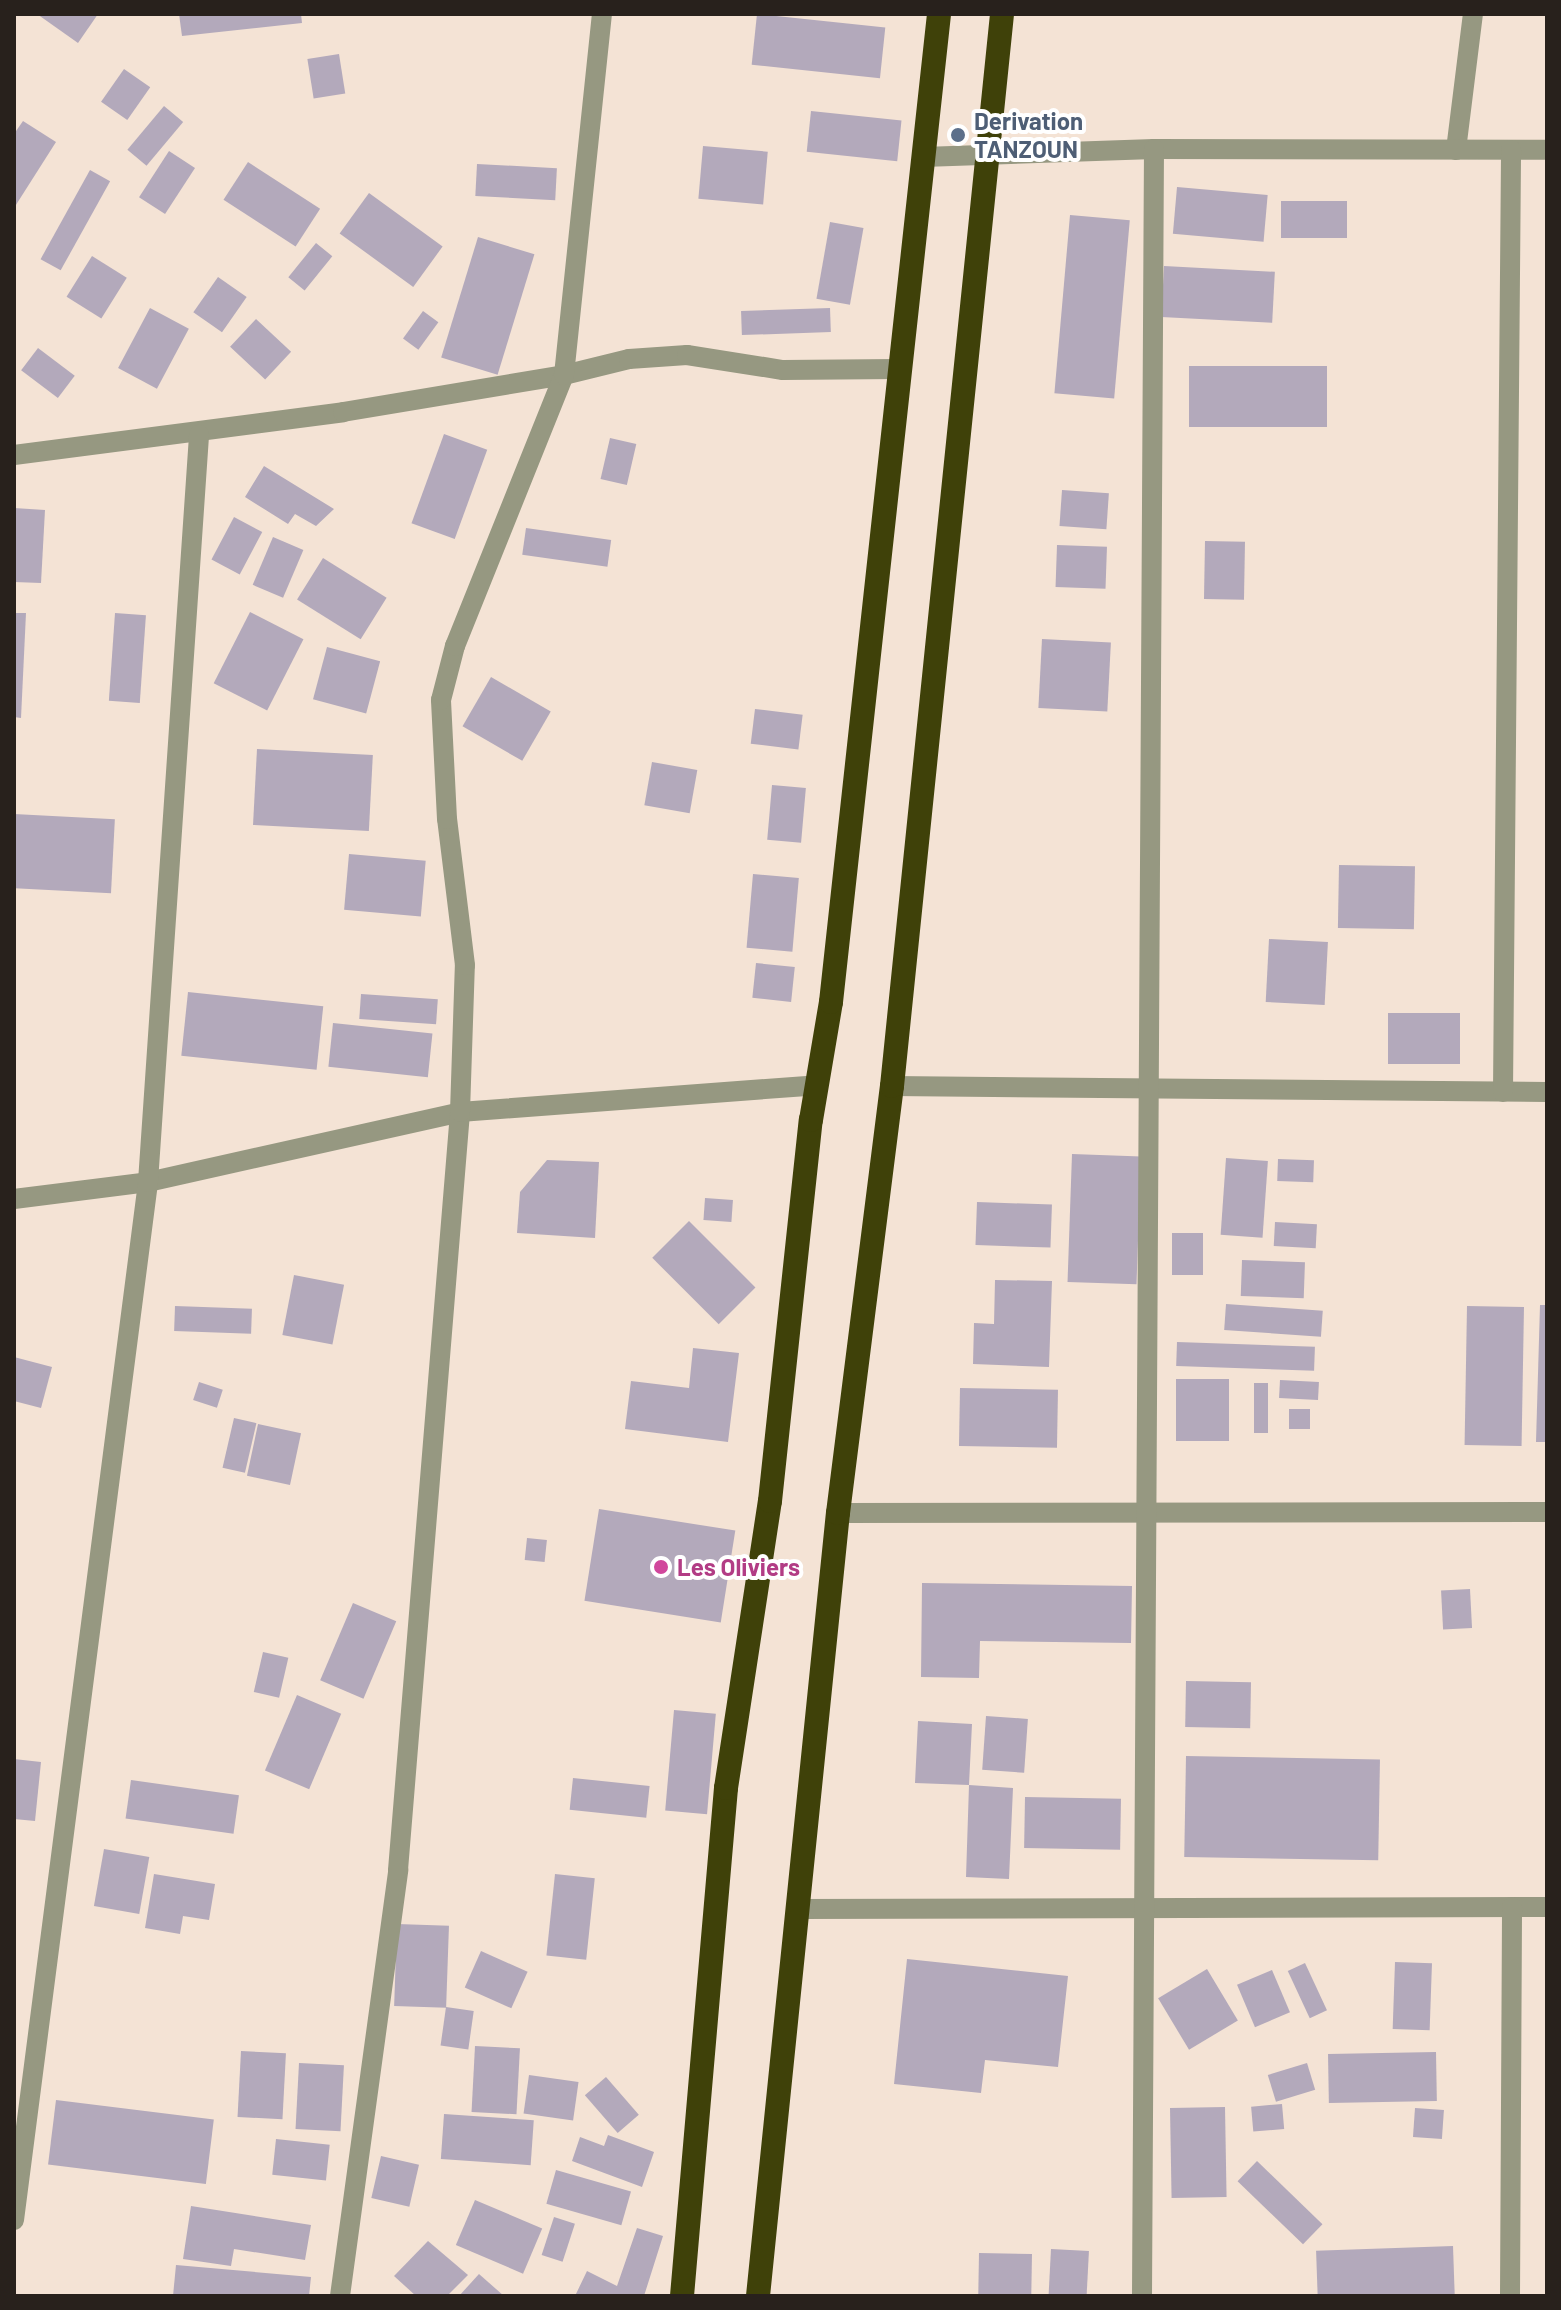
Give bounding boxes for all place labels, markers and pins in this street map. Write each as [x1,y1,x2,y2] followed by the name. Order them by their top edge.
[974,107,1083,163] place label: Derivation TANZOUN
[949,126,967,144] marker: Derivation TANZOUN
[677,1553,800,1581] place label: Les Oliviers
[652,1558,670,1576] marker: Les Oliviers

